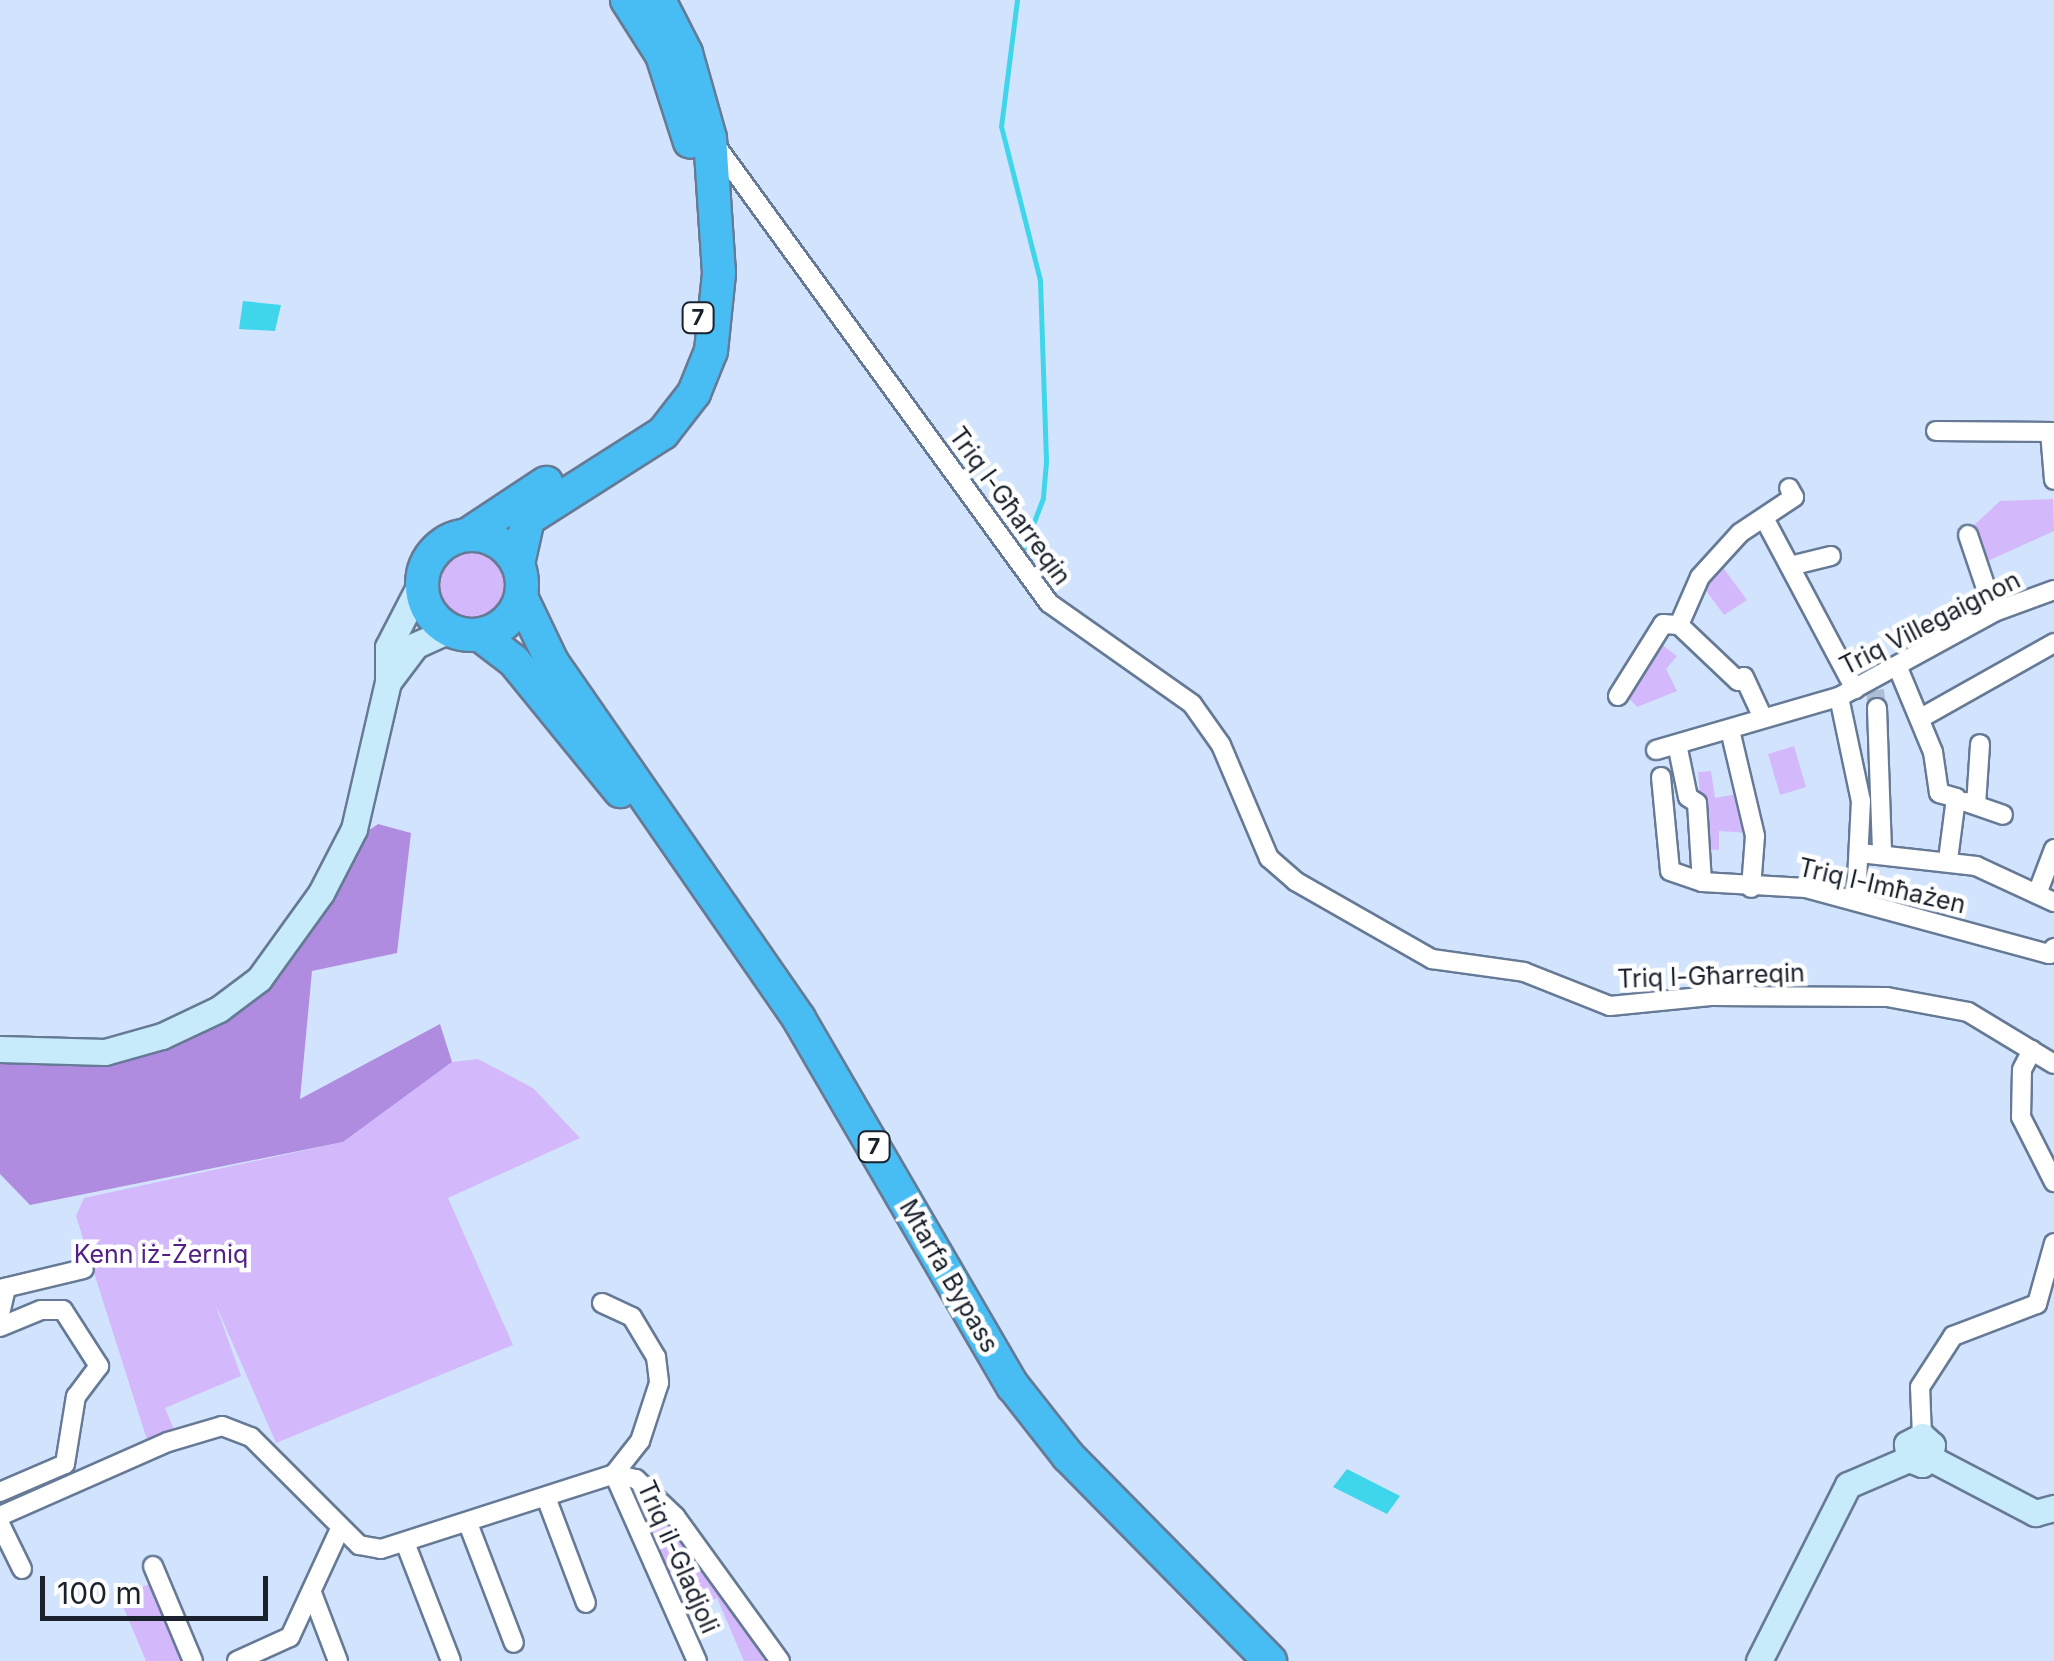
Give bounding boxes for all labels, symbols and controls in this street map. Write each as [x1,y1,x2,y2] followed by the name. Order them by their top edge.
[680,301,716,335] road number: 7
[943,421,1077,591] street label: Triq l-Għarreqin
[1835,565,2025,681] street label: Triq Villegaignon
[1795,852,1969,920] street label: Triq l-Imħażen
[1617,958,1805,994] street label: Triq l-Għarreqin
[856,1130,892,1164] road number: 7
[893,1194,1005,1358] street label: Mtarfa Bypass
[74,1239,248,1269] park label: Kenn iż-Żerniq
[631,1476,725,1638] street label: Triq il-Gladjoli
[45,1556,272,1618] scale bar
[57,1575,142,1611] text: 100 m

